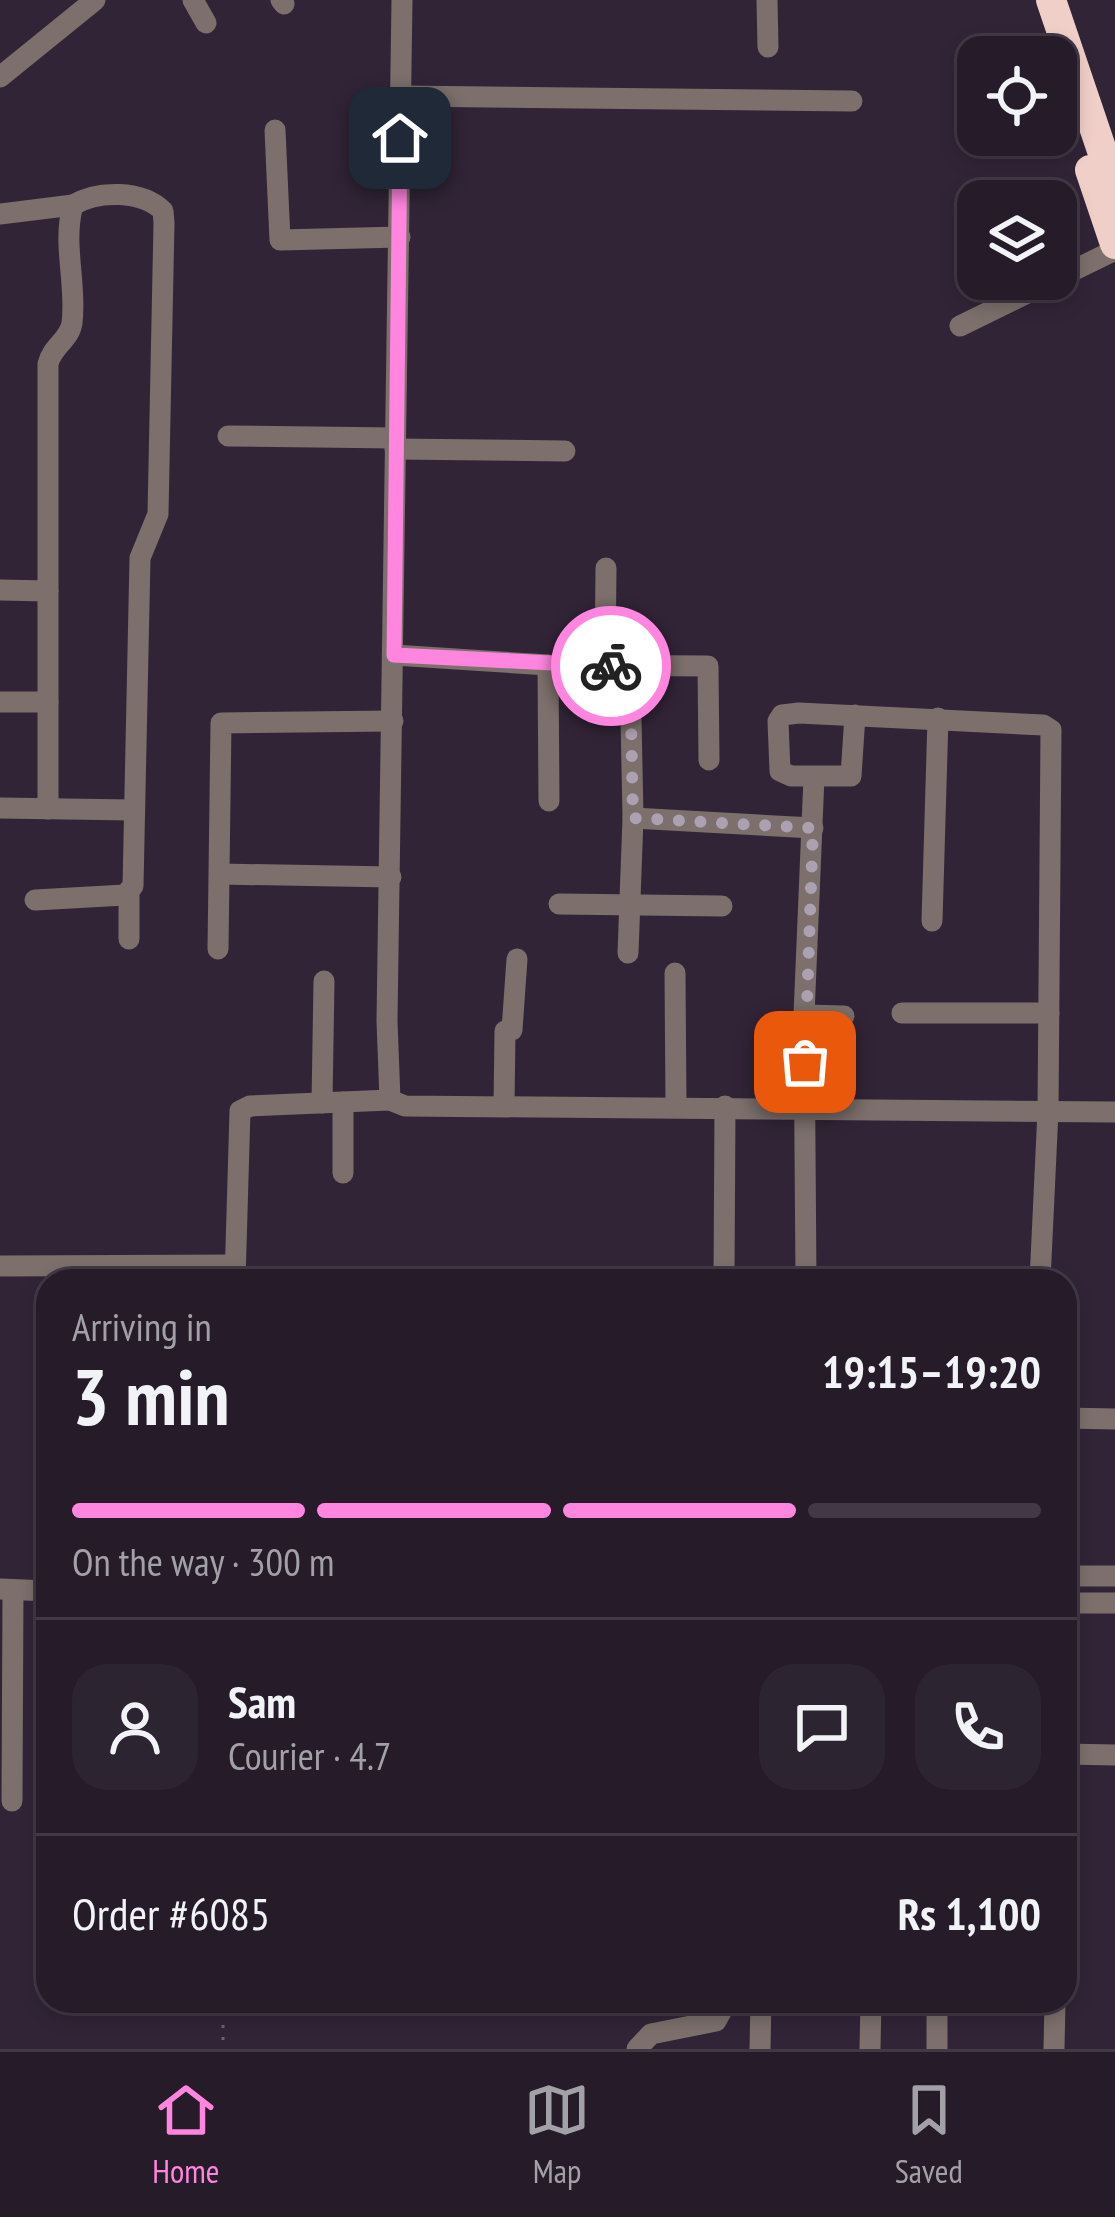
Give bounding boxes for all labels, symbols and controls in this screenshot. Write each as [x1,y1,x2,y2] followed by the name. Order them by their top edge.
[957,36,1077,300] map controls
[957,36,1077,156] button: locate
[349,87,451,189] pin
[367,105,433,171] icon: home
[957,180,1077,300] button: layers
[551,606,671,726] courier
[578,633,644,699] icon: bike
[754,1011,856,1113] pin
[772,1029,838,1095] icon: bag
[72,1301,212,1352] text: Arriving in
[822,1342,1041,1400] text: 19:15–19:20
[72,1346,230,1447] text: 3 min
[72,1536,334,1587] text: On the way · 300 m
[72,1664,198,1790] button: person
[759,1664,885,1790] button: chat
[915,1664,1041,1790] button: phone
[228,1672,296,1730] text: Sam
[228,1730,391,1781] text: Courier · 4.7
[72,1884,270,1942] text: Order #6085
[898,1884,1041,1942] text: Rs 1,100
[152,2077,219,2192] tab: Home
[524,2077,590,2192] tab: Map
[895,2077,963,2192] tab: Saved

